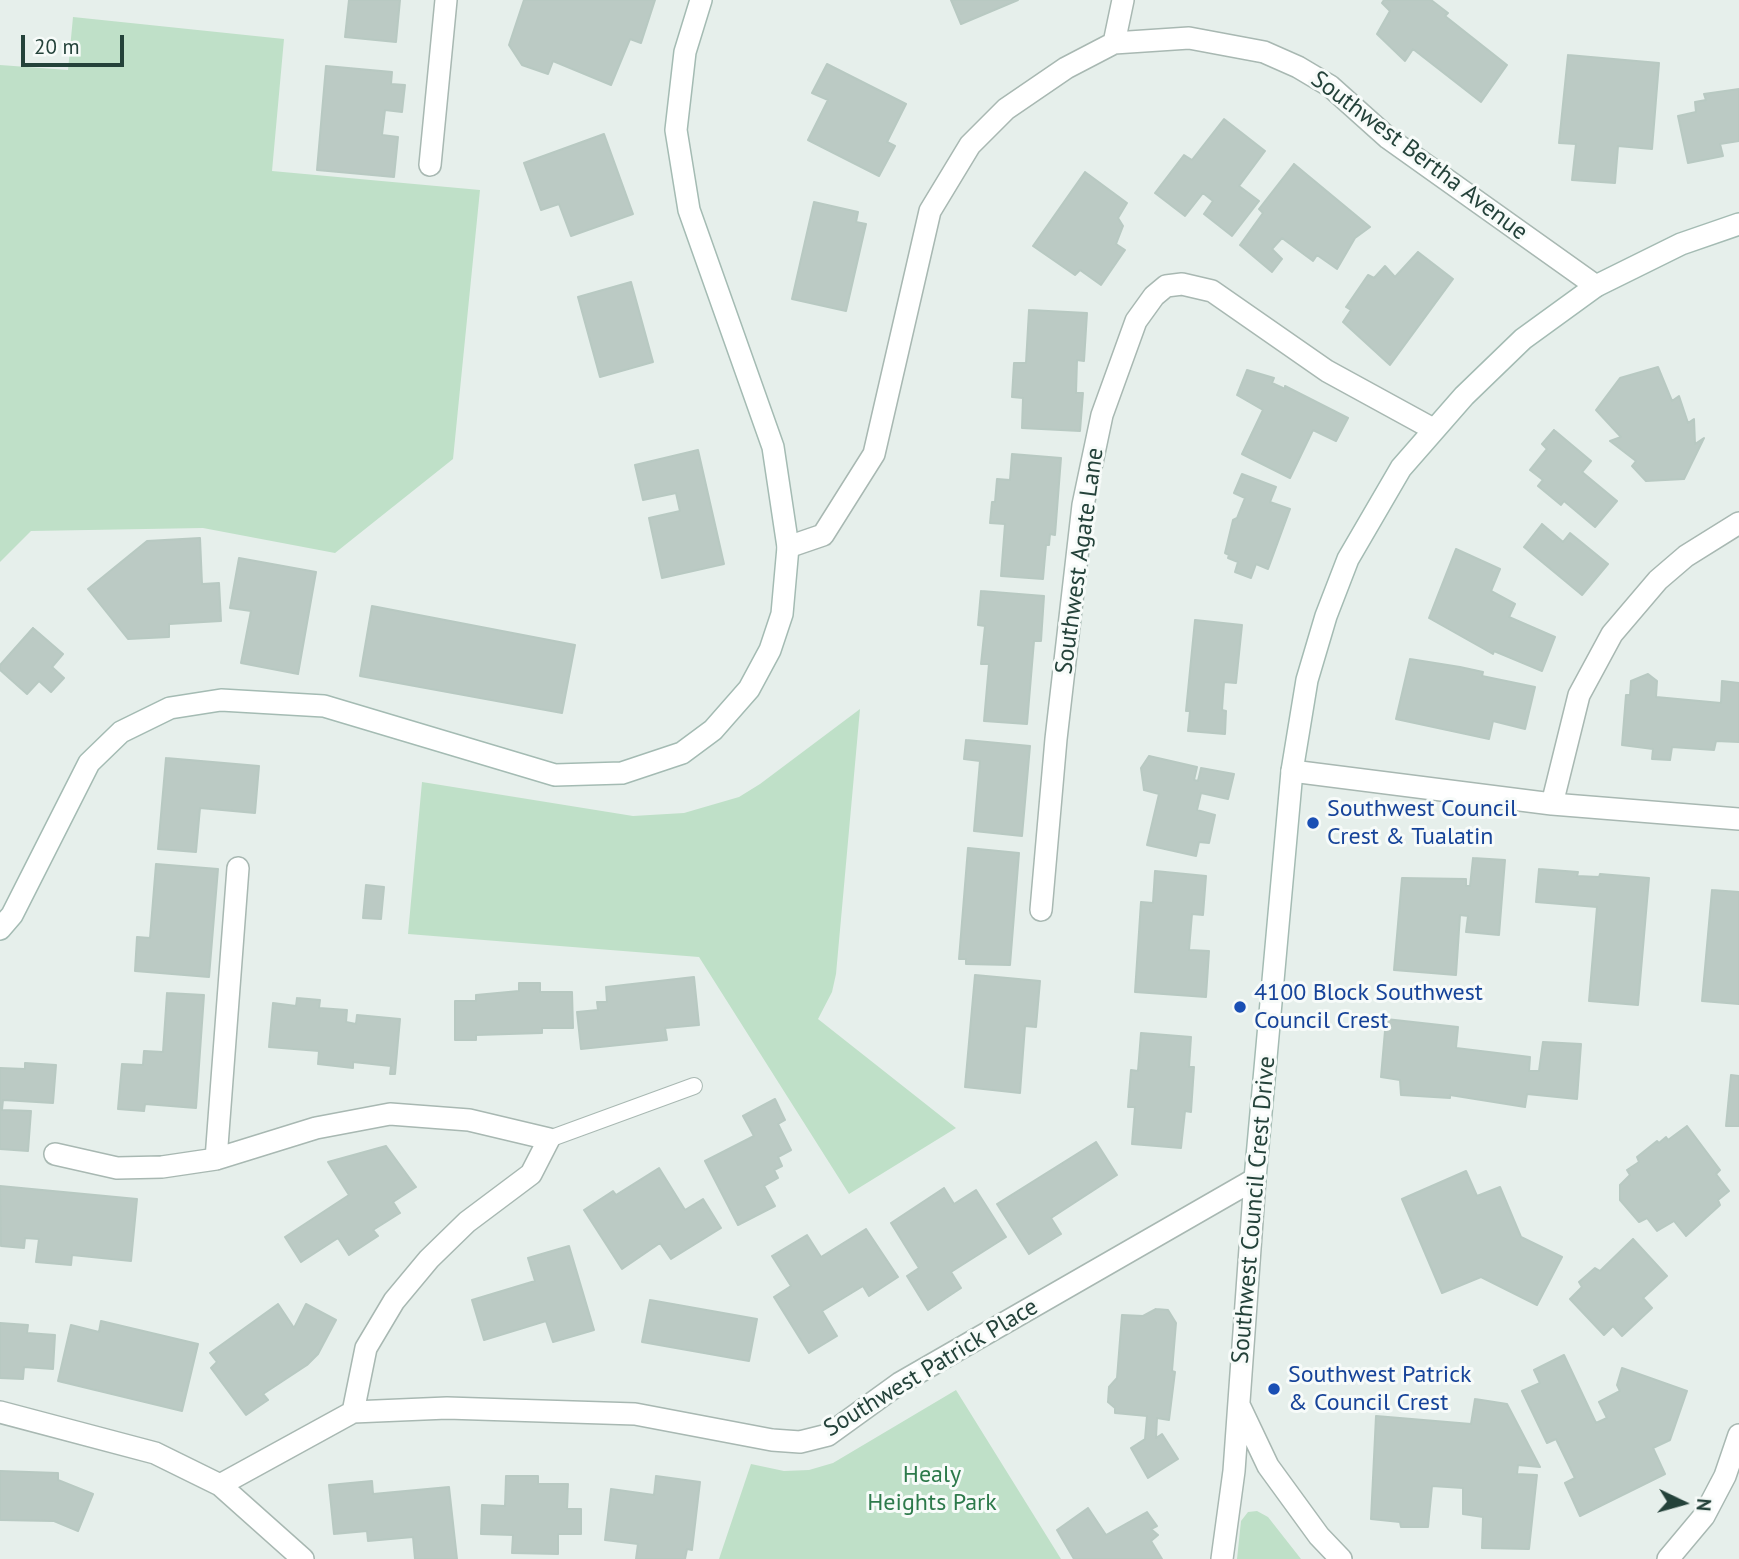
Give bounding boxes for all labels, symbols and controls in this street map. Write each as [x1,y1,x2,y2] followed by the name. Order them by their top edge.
[24,21,128,65] scale bar
[34,33,80,60] text: 20 m
[1305,65,1533,247] street label: Southwest Bertha Avenue
[1050,446,1110,676] street label: Southwest Agate Lane
[1327,795,1517,851] place label: Southwest Council Crest & Tualatin
[1305,815,1321,831] marker: Southwest Council Crest & Tualatin
[1254,979,1483,1035] place label: 4100 Block Southwest Council Crest
[1232,999,1248,1015] marker: 4100 Block Southwest Council Crest
[1226,1055,1282,1365] street label: Southwest Council Crest Drive
[819,1293,1043,1443] street label: Southwest Patrick Place
[1288,1361,1472,1417] place label: Southwest Patrick & Council Crest
[1266,1381,1282,1397] marker: Southwest Patrick & Council Crest
[867,1461,997,1517] park label: Healy Heights Park
[1648,1468,1718,1538] north arrow
[1691,1498,1716,1512] text: N

